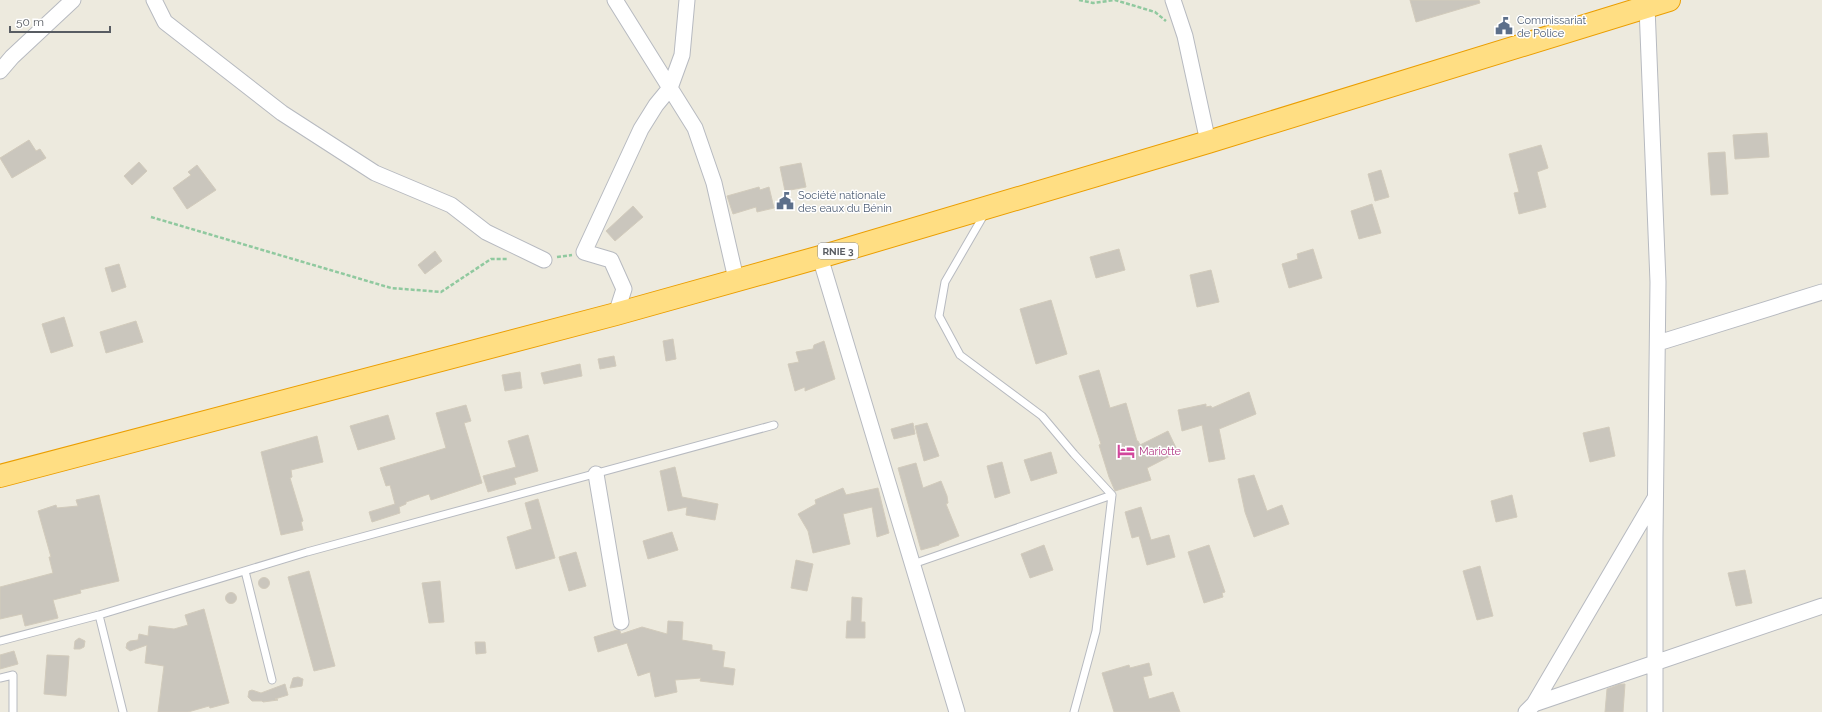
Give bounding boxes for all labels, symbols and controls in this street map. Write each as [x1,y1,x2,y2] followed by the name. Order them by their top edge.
[10,8,110,34] scale bar
[1517,14,1587,40] place label: Commissariat de Police
[16,15,44,29] text: 50 m
[1494,16,1514,36] public building icon: Commissariat de Police
[798,189,892,215] place label: Société nationale des eaux du Bénin
[775,191,795,211] public building icon: Société nationale des eaux du Bénin
[818,243,858,259] road number: RNIE 3
[1116,441,1136,461] hotel icon: Mariotte
[1139,445,1182,458] place label: Mariotte

